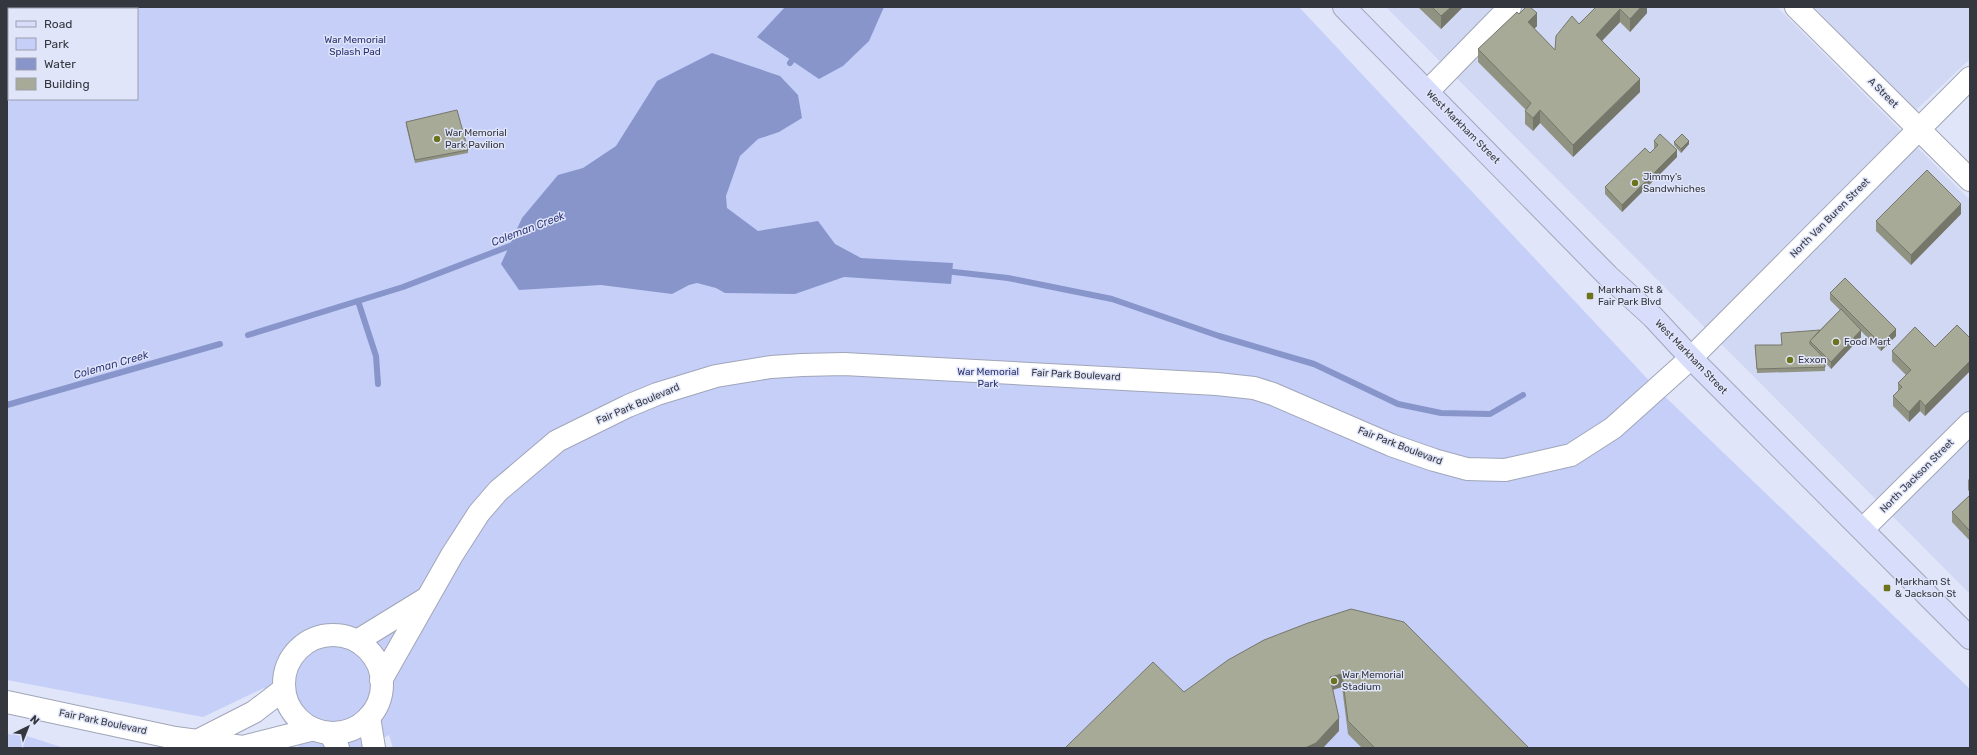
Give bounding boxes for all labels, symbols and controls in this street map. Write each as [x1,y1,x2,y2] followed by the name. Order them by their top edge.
[8,8,138,100] legend
[44,17,72,31] text: Road
[324,34,386,58] park label: War Memorial Splash Pad
[44,37,70,51] text: Park
[44,57,76,71] text: Water
[1865,75,1901,111] street label: A Street
[44,77,90,91] text: Building
[1424,88,1502,166] street label: West Markham Street
[445,127,507,151] place label: War Memorial Park Pavilion
[432,134,442,144] marker: War Memorial Park Pavilion
[1643,171,1706,195] place label: Jimmy's Sandwhiches
[1788,175,1873,260] street label: North Van Buren Street
[1630,178,1640,188] marker: Jimmy's Sandwhiches
[490,209,567,249] water label: Coleman Creek
[1598,284,1663,308] place label: Markham St & Fair Park Blvd
[1585,291,1595,301] marker: Markham St & Fair Park Blvd
[1652,317,1730,397] street label: West Markham Street
[1844,336,1891,348] place label: Food Mart
[1831,337,1841,347] marker: Food Mart
[72,348,150,382] water label: Coleman Creek
[1798,354,1827,366] place label: Exxon
[1785,355,1795,365] marker: Exxon
[957,366,1019,390] park label: War Memorial Park
[1031,367,1121,383] street label: Fair Park Boulevard
[594,381,682,427] street label: Fair Park Boulevard
[1356,424,1444,468] street label: Fair Park Boulevard
[1878,436,1957,515] street label: North Jackson Street
[1895,576,1956,600] place label: Markham St & Jackson St
[1882,583,1892,593] marker: Markham St & Jackson St
[1342,669,1404,693] place label: War Memorial Stadium
[1329,676,1339,686] marker: War Memorial Stadium
[8,707,48,747] north arrow
[58,707,148,737] street label: Fair Park Boulevard
[27,713,42,728] text: N

